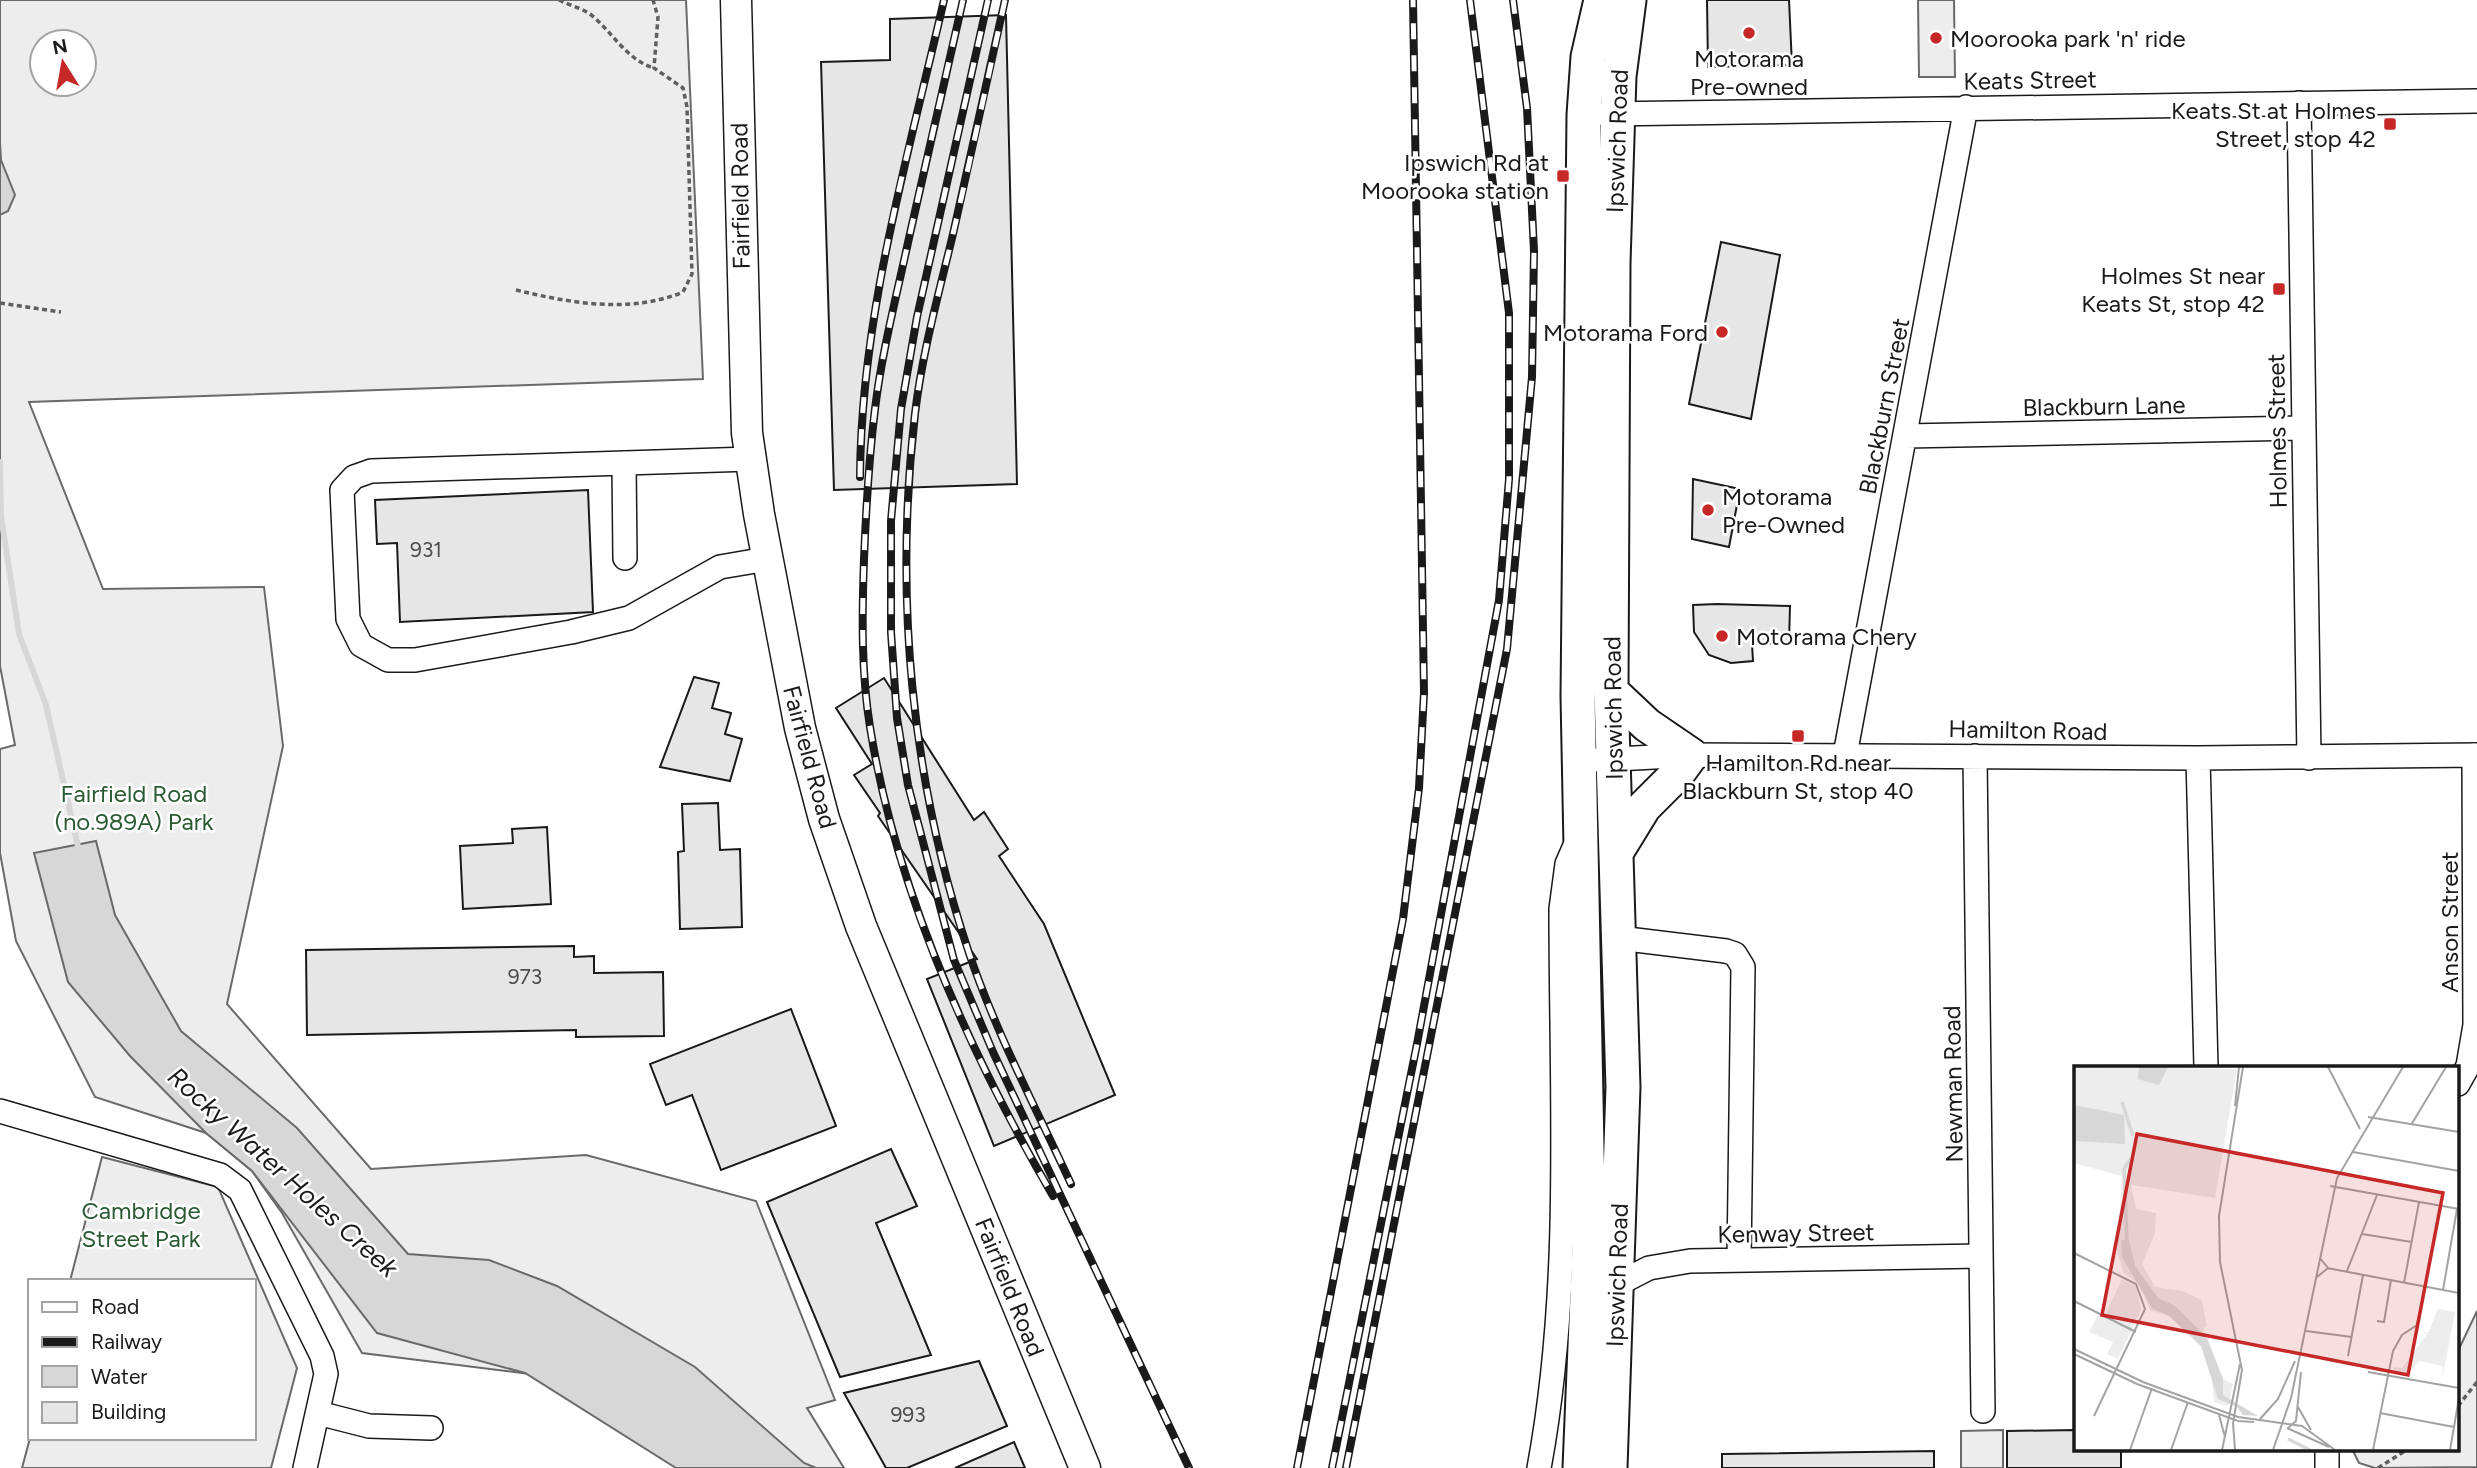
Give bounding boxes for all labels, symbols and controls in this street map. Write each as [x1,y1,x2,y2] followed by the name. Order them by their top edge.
[1950,24,2186,53] place label: Moorooka park 'n' ride
[1741,25,1757,41] marker: Motorama Pre-owned
[28,28,98,98] north arrow
[1928,30,1944,46] marker: Moorooka park 'n' ride
[50,34,69,59] text: N
[1690,44,1808,101] place label: Motorama Pre-owned
[1963,64,2097,96] street label: Keats Street
[1600,69,1634,213] street label: Ipswich Road
[2171,96,2376,153] place label: Keats St at Holmes Street, stop 42
[2382,116,2398,132] marker: Keats St at Holmes Street, stop 42
[724,122,756,270] street label: Fairfield Road
[1361,148,1549,205] place label: Ipswich Rd at Moorooka station
[1555,168,1571,184] marker: Ipswich Rd at Moorooka station
[2081,261,2265,318] place label: Holmes St near Keats St, stop 42
[2271,281,2287,297] marker: Holmes St near Keats St, stop 42
[1853,315,1915,497] street label: Blackburn Street
[1543,318,1708,347] place label: Motorama Ford
[1714,324,1730,340] marker: Motorama Ford
[2261,353,2293,509] street label: Holmes Street
[2022,390,2186,422] street label: Blackburn Lane
[1722,482,1845,539] place label: Motorama Pre-Owned
[1700,502,1716,518] marker: Motorama Pre-Owned
[410,537,442,562] house number: 931
[1736,622,1917,651] place label: Motorama Chery
[1714,628,1730,644] marker: Motorama Chery
[1597,636,1629,780] street label: Ipswich Road
[777,682,843,832] street label: Fairfield Road
[1948,714,2108,746] street label: Hamilton Road
[1790,728,1806,744] marker: Hamilton Rd near Blackburn St, stop 40
[1682,748,1914,805] place label: Hamilton Rd near Blackburn St, stop 40
[55,779,214,836] park label: Fairfield Road (no.989A) Park
[2435,851,2464,993] street label: Anson Street
[508,964,542,989] house number: 973
[1937,1005,1969,1163] street label: Newman Road
[161,1060,406,1285] water label: Rocky Water Holes Creek
[2074,1066,2460,1450] inset map
[82,1196,201,1253] park label: Cambridge Street Park
[1600,1203,1634,1347] street label: Ipswich Road
[969,1213,1051,1361] street label: Fairfield Road
[1717,1217,1875,1249] street label: Kenway Street
[28,1279,256,1440] legend
[91,1294,139,1319] text: Road
[91,1329,162,1354] text: Railway
[91,1364,147,1389] text: Water
[91,1399,166,1424] text: Building
[890,1402,926,1427] house number: 993

